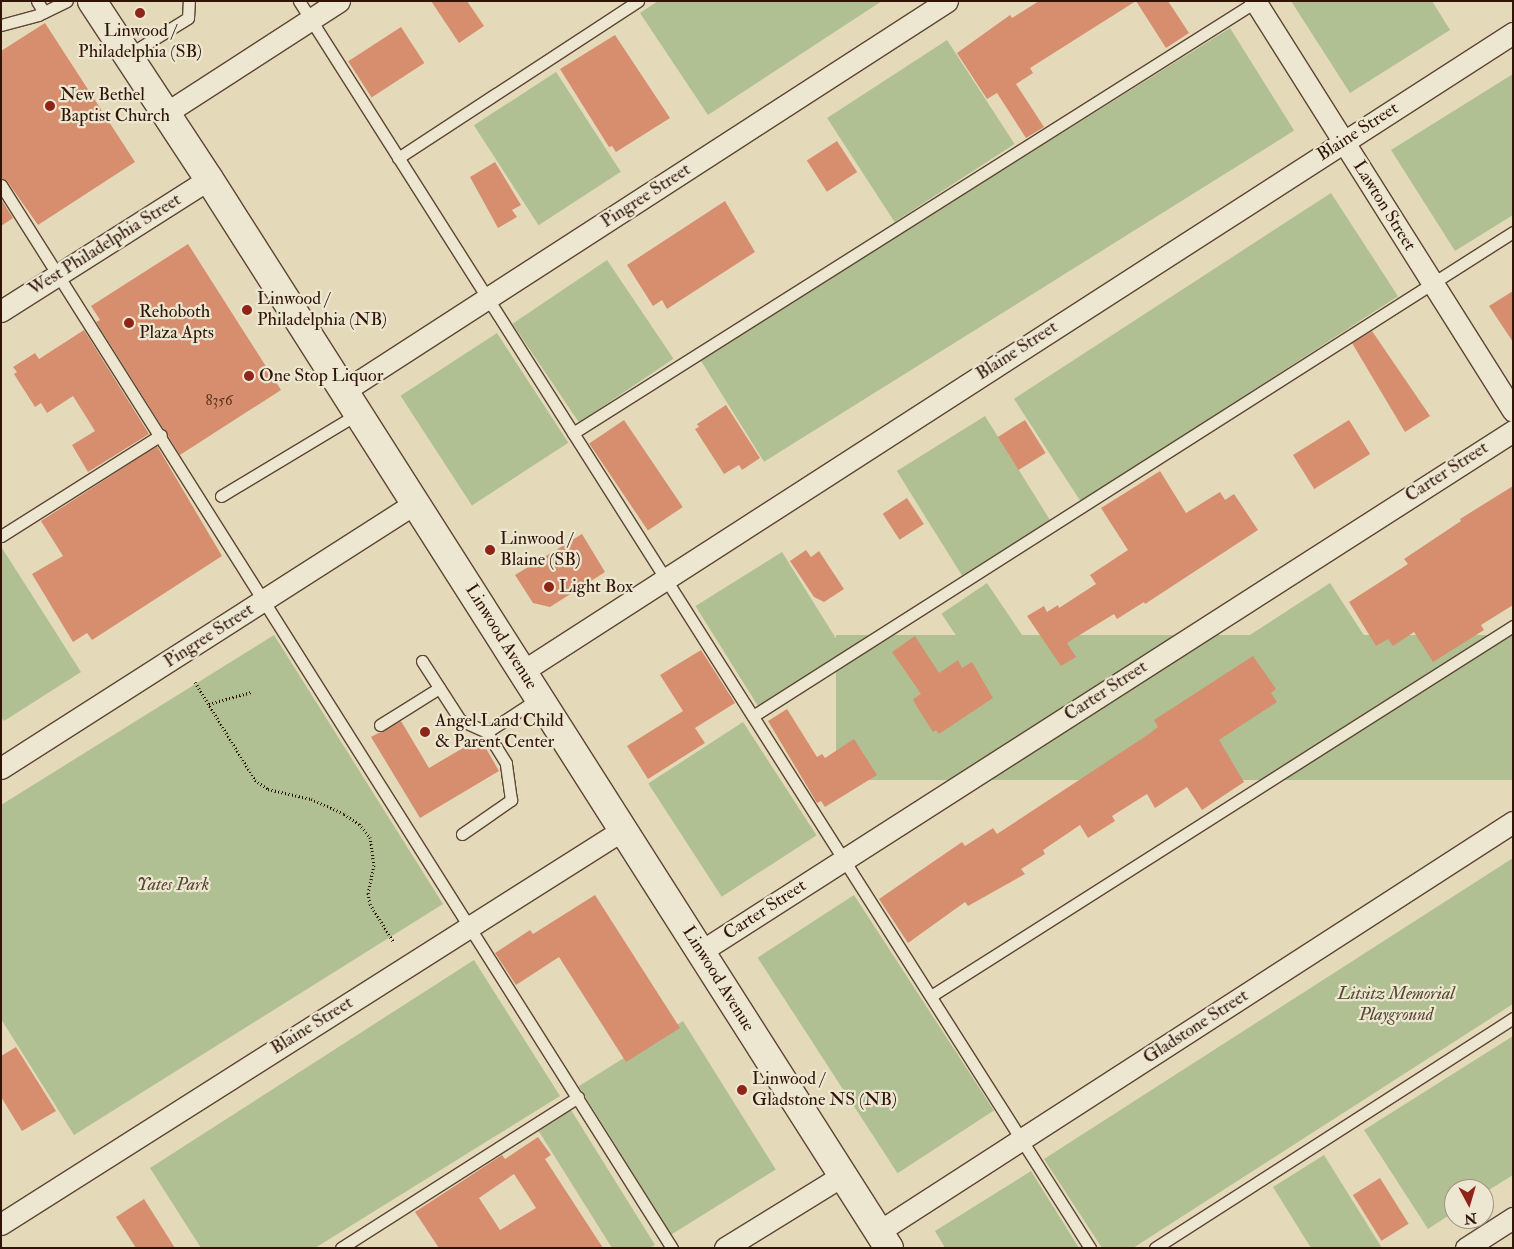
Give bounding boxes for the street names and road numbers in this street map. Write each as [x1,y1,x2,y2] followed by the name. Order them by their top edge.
[1313,98,1403,166] street label: Blaine Street
[1348,157,1420,255] street label: Lawton Street
[597,159,695,233] street label: Pingree Street
[25,189,185,301] street label: West Philadelphia Street
[972,317,1062,385] street label: Blaine Street
[1402,437,1492,507] street label: Carter Street
[460,580,542,694] street label: Linwood Avenue
[160,599,258,673] street label: Pingree Street
[1061,656,1151,726] street label: Carter Street
[720,875,810,945] street label: Carter Street
[677,922,759,1036] street label: Linwood Avenue
[1140,985,1252,1069] street label: Gladstone Street
[267,992,357,1060] street label: Blaine Street

